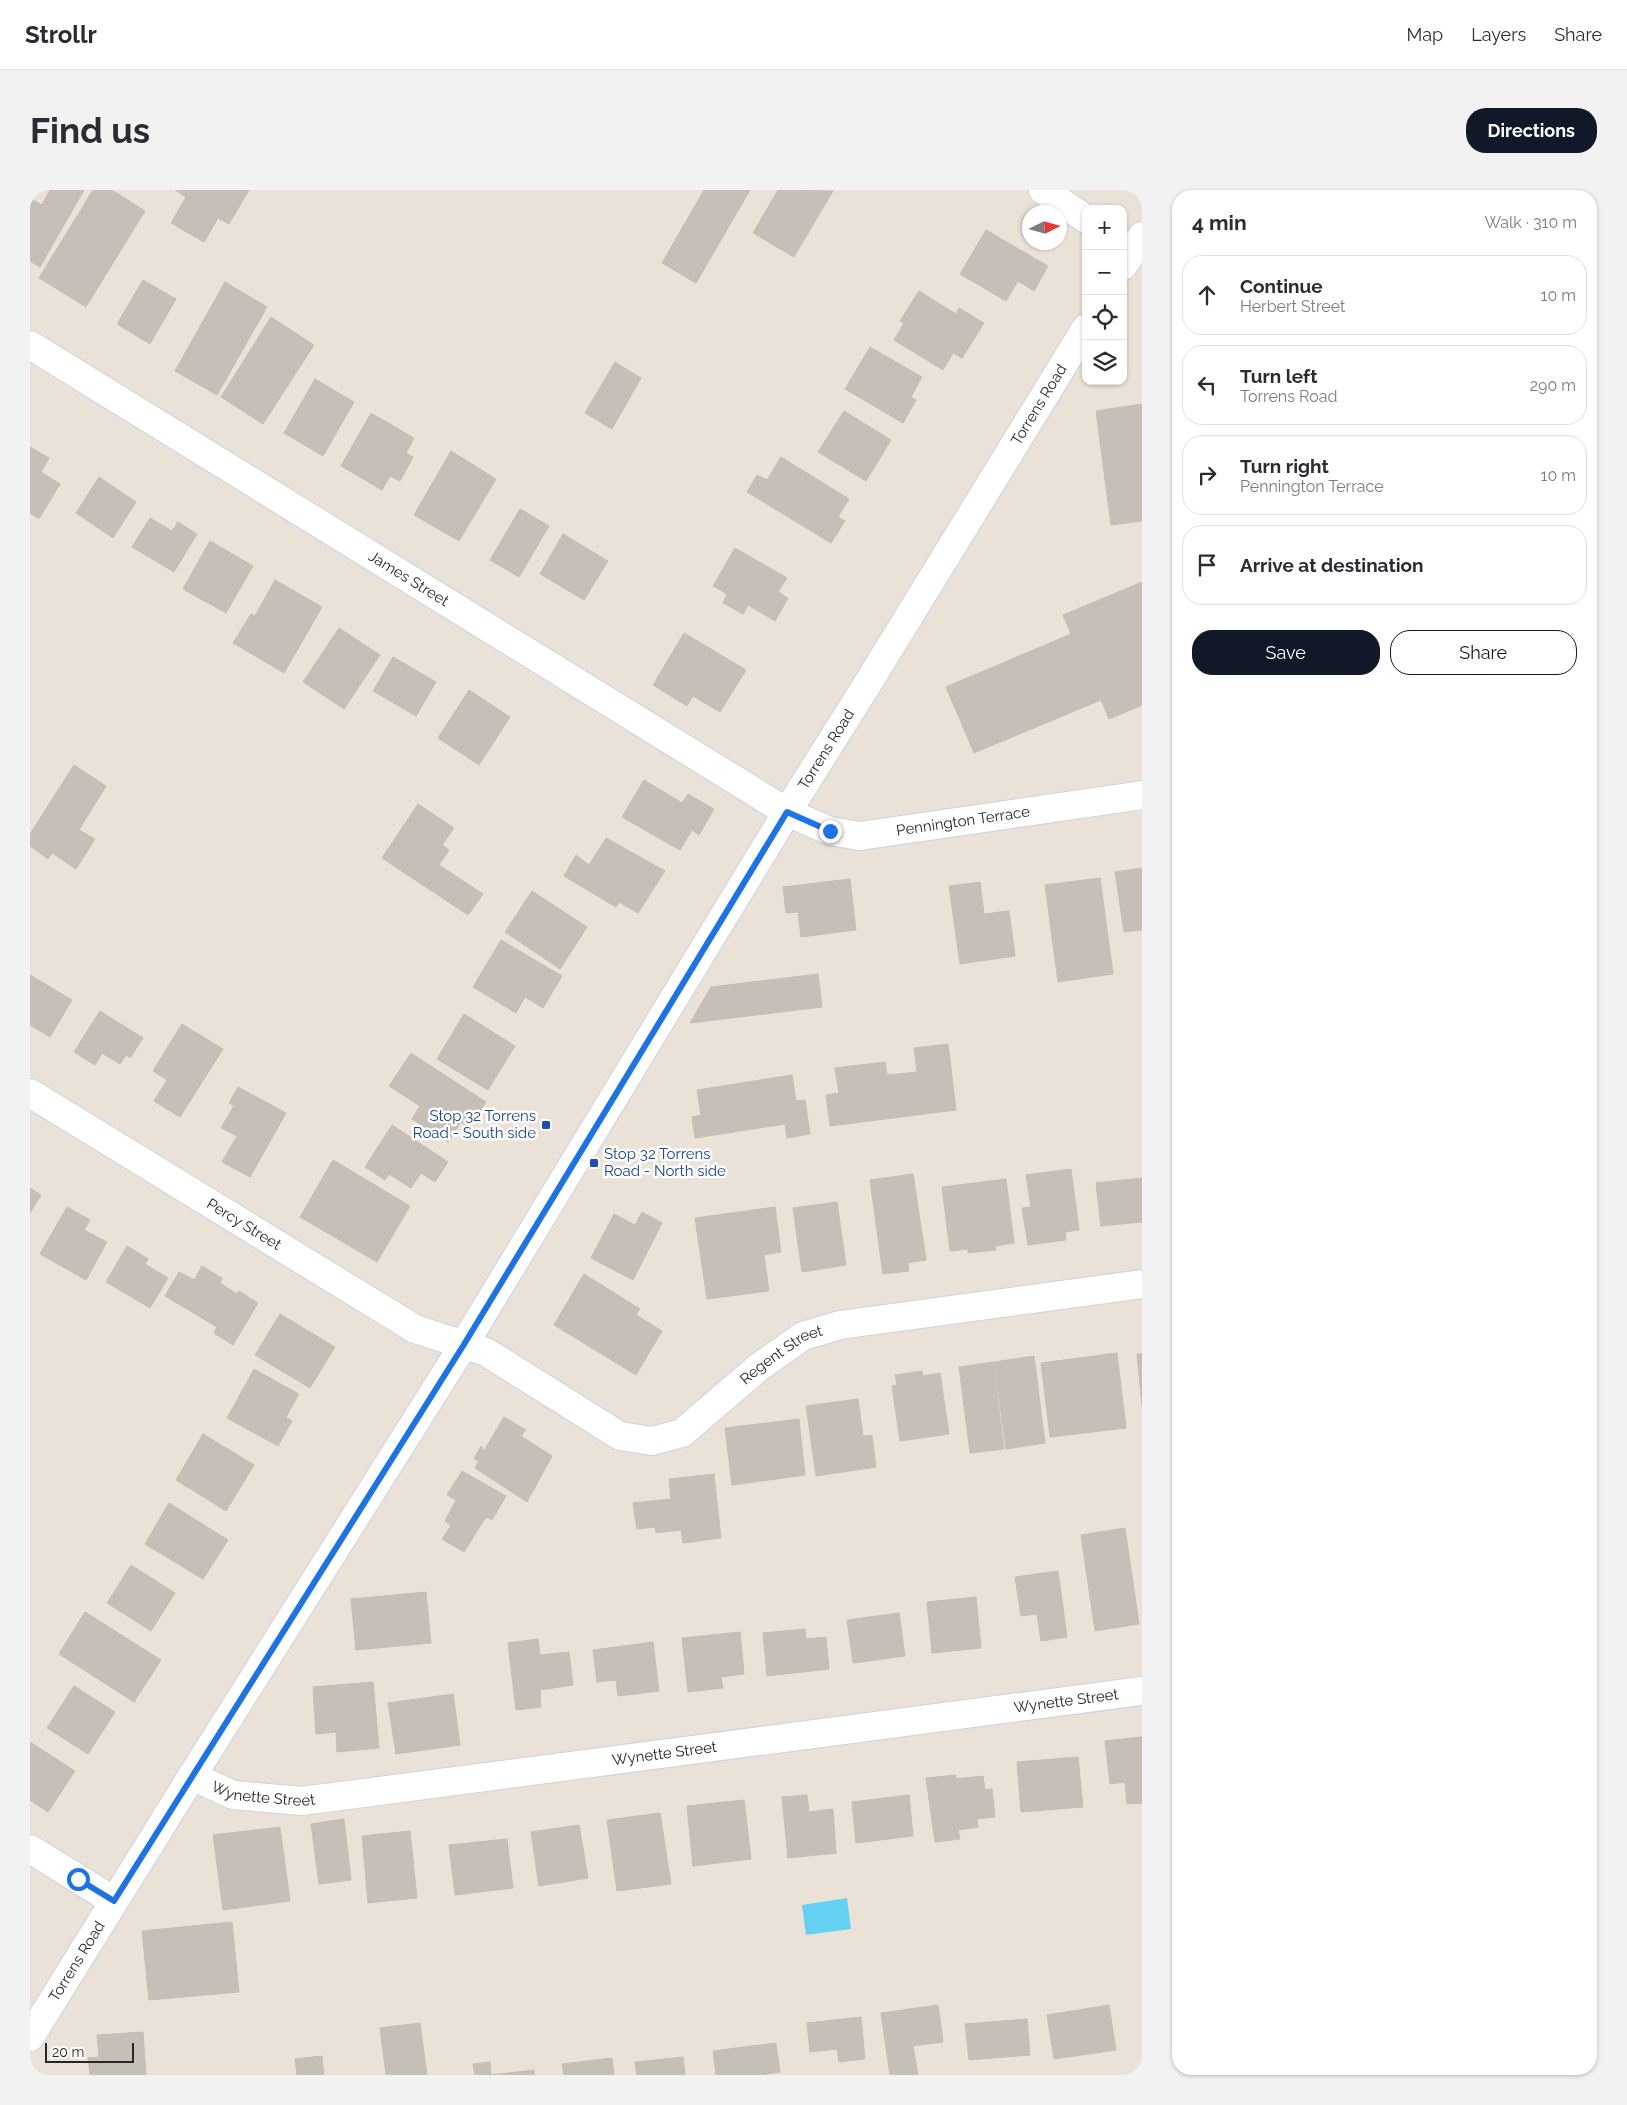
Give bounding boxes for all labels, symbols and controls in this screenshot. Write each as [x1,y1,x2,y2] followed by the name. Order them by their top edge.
[25,20,97,49] text: Strollr
[1407,24,1443,45] text: Map
[1471,24,1526,45] text: Layers
[1554,24,1602,45] text: Share
[1466,108,1597,153] button: Directions
[30,110,150,151] text: Find us
[1022,205,1067,250] north arrow
[1082,205,1127,385] map controls
[1082,205,1127,250] button: +
[1192,210,1247,235] text: 4 min
[1484,213,1577,232] text: Walk · 310 m
[1082,250,1127,295] button: −
[1240,275,1323,297] text: Continue
[1193,281,1221,309] icon: ahead
[1541,286,1576,305] text: 10 m
[1082,295,1127,340] button: locate
[1240,297,1345,316] text: Herbert Street
[1082,340,1127,385] button: layers
[1007,361,1070,448] street label: Torrens Road
[1240,365,1317,387] text: Turn left
[1193,371,1221,399] icon: left
[1530,376,1576,395] text: 290 m
[1240,387,1337,406] text: Torrens Road
[1240,455,1329,477] text: Turn right
[1193,461,1221,489] icon: right
[1541,466,1576,485] text: 10 m
[1240,477,1384,496] text: Pennington Terrace
[365,547,452,610] street label: James Street
[1193,551,1221,579] icon: arrive
[1240,554,1424,576] text: Arrive at destination
[1192,630,1380,675] button: Save
[1390,630,1577,675] button: Share
[794,706,858,793] street label: Torrens Road
[895,802,1031,840] street label: Pennington Terrace
[819,820,842,843] route end
[413,1107,536,1142] place label: Stop 32 Torrens Road - South side
[540,1119,552,1131] marker: Stop 32 Torrens Road - South side
[604,1145,726,1180] place label: Stop 32 Torrens Road - North side
[588,1157,600,1169] marker: Stop 32 Torrens Road - North side
[203,1194,285,1254] street label: Percy Street
[736,1322,825,1388] street label: Regent Street
[1013,1685,1119,1717] street label: Wynette Street
[611,1738,718,1769] street label: Wynette Street
[208,1777,316,1810] street label: Wynette Street
[67,1868,90,1891] route start
[45,1918,109,2005] street label: Torrens Road
[45,2040,134,2063] scale bar
[52,2044,84,2060] text: 20 m

